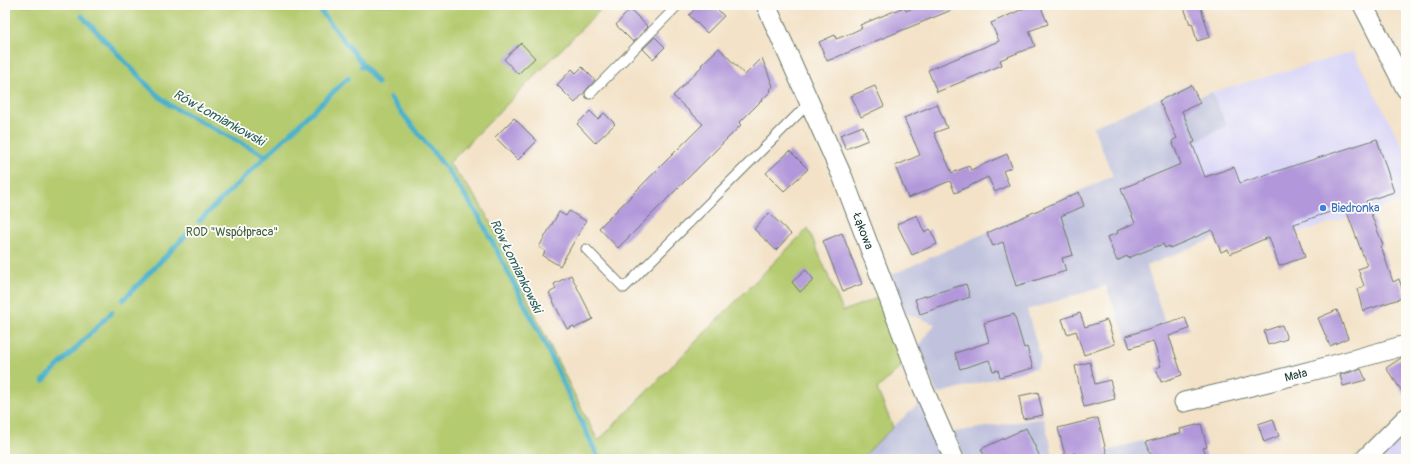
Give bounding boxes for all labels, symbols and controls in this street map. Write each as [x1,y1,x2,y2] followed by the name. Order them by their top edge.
[171,86,270,151] water label: Rów Łomiankowski
[1331,201,1380,216] place label: Biedronka
[1318,203,1328,213] marker: Biedronka
[849,210,877,252] street label: Łąkowa
[487,217,547,318] water label: Rów Łomiankowski
[186,225,278,240] park label: ROD "Współpraca"
[1283,365,1309,385] street label: Mała

